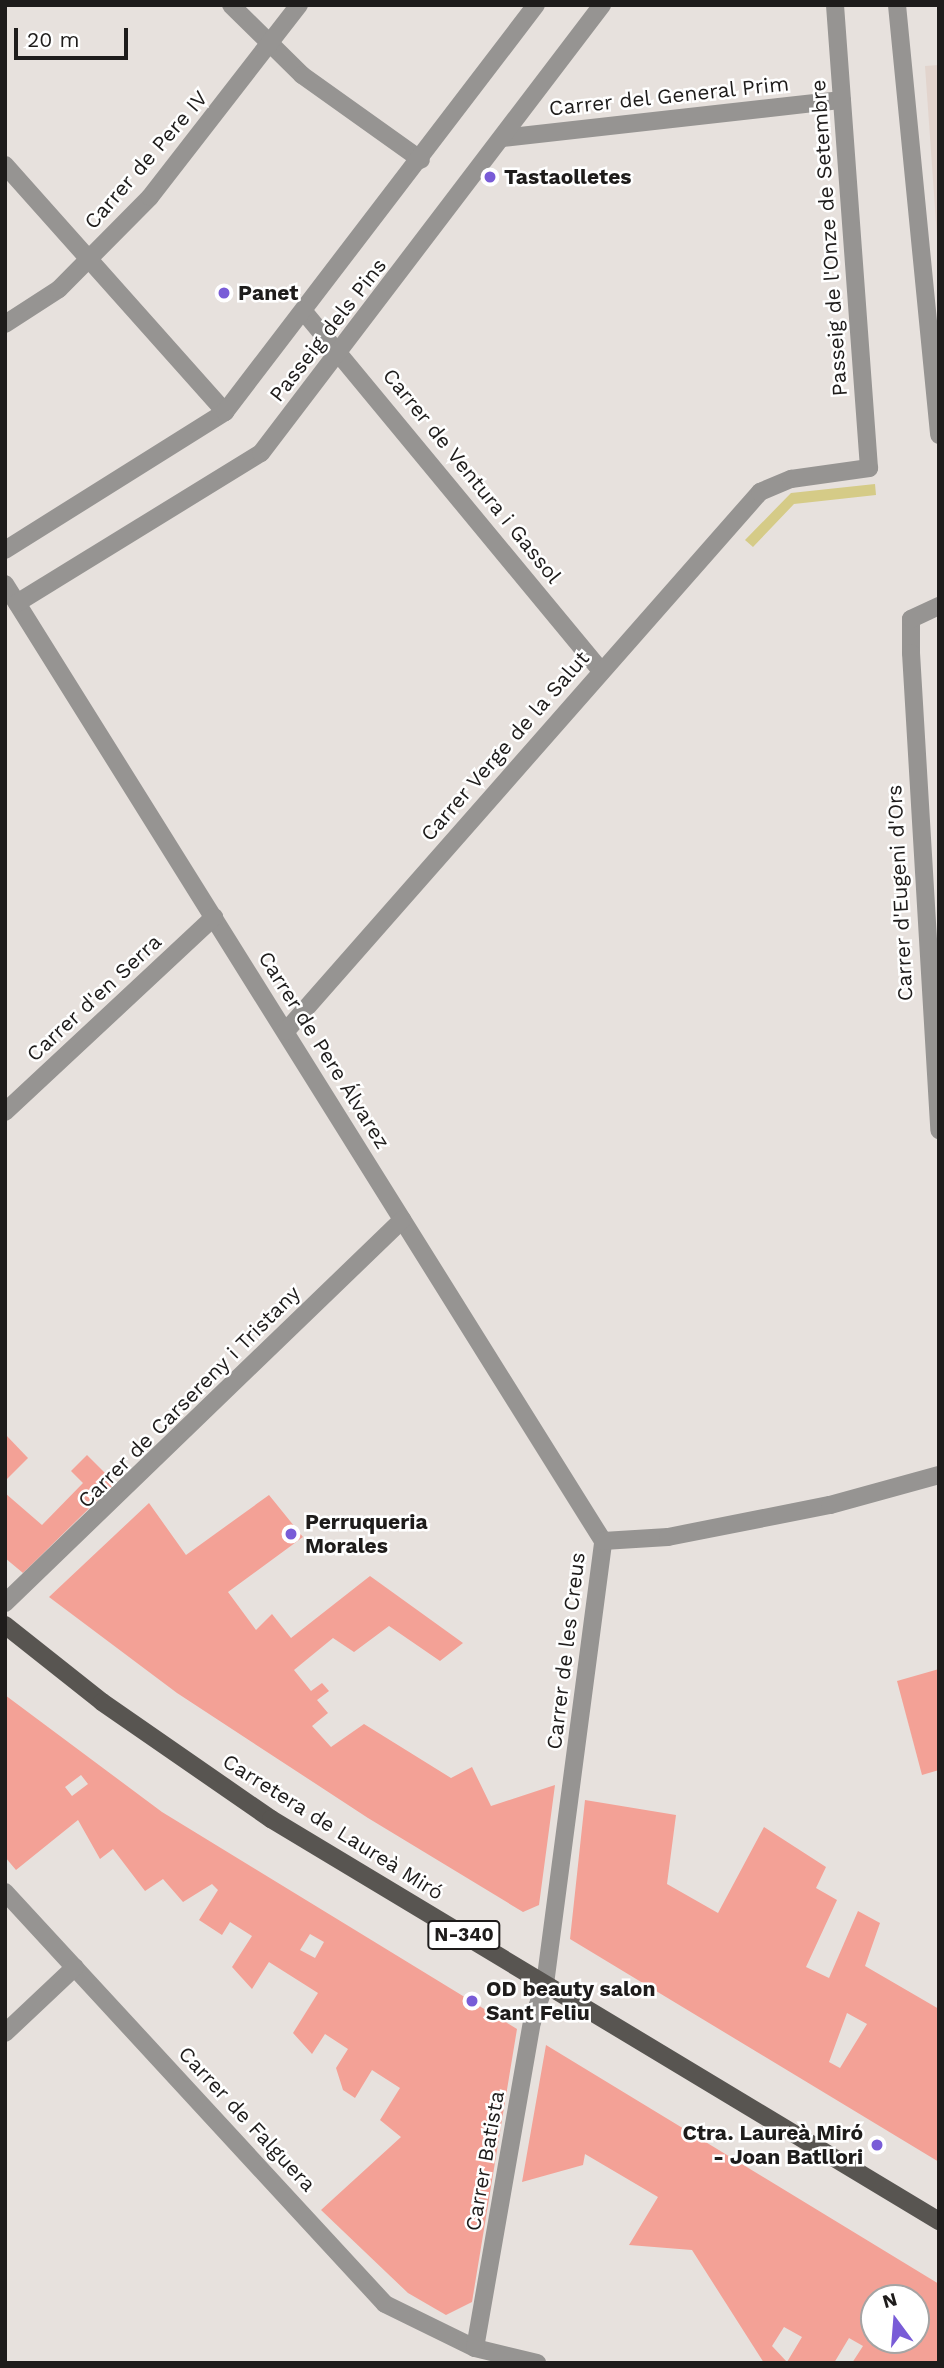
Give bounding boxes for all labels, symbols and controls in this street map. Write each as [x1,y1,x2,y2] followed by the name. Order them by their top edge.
[18,14,131,58] scale bar
[27,27,79,52] text: 20 m
[547,71,791,121] street label: Carrer del General Prim
[805,79,853,397] street label: Passeig de l'Onze de Setembre
[79,86,213,234] street label: Carrer de Pere IV
[504,164,632,190] place label: Tastaolletes
[482,169,498,185] marker: Tastaolletes
[264,253,392,407] street label: Passeig dels Pins
[238,280,298,306] place label: Panet
[216,285,232,301] marker: Panet
[377,363,567,589] street label: Carrer de Ventura i Gassol
[415,645,595,847] street label: Carrer Verge de la Salut
[882,784,918,1002] street label: Carrer d'Eugeni d'Ors
[21,929,167,1067] street label: Carrer d'en Serra
[252,946,396,1154] street label: Carrer de Pere Álvarez
[72,1280,306,1514] street label: Carrer de Carsereny i Tristany
[305,1509,428,1559] place label: Perruqueria Morales
[283,1526,299,1542] marker: Perruqueria Morales
[541,1551,591,1751] street label: Carrer de les Creus
[217,1748,449,1906] street label: Carretera de Laureà Miró
[427,1920,501,1951] road number: N-340
[486,1976,656,2026] place label: OD beauty salon Sant Feliu
[464,1993,480,2009] marker: OD beauty salon Sant Feliu
[173,2041,321,2197] street label: Carrer de Falguera
[460,2089,510,2233] street label: Carrer Batista
[682,2120,863,2170] place label: Ctra. Laureà Miró - Joan Batllori
[869,2137,885,2153] marker: Ctra. Laureà Miró - Joan Batllori
[860,2284,930,2354] north arrow
[880,2287,900,2313] text: N

